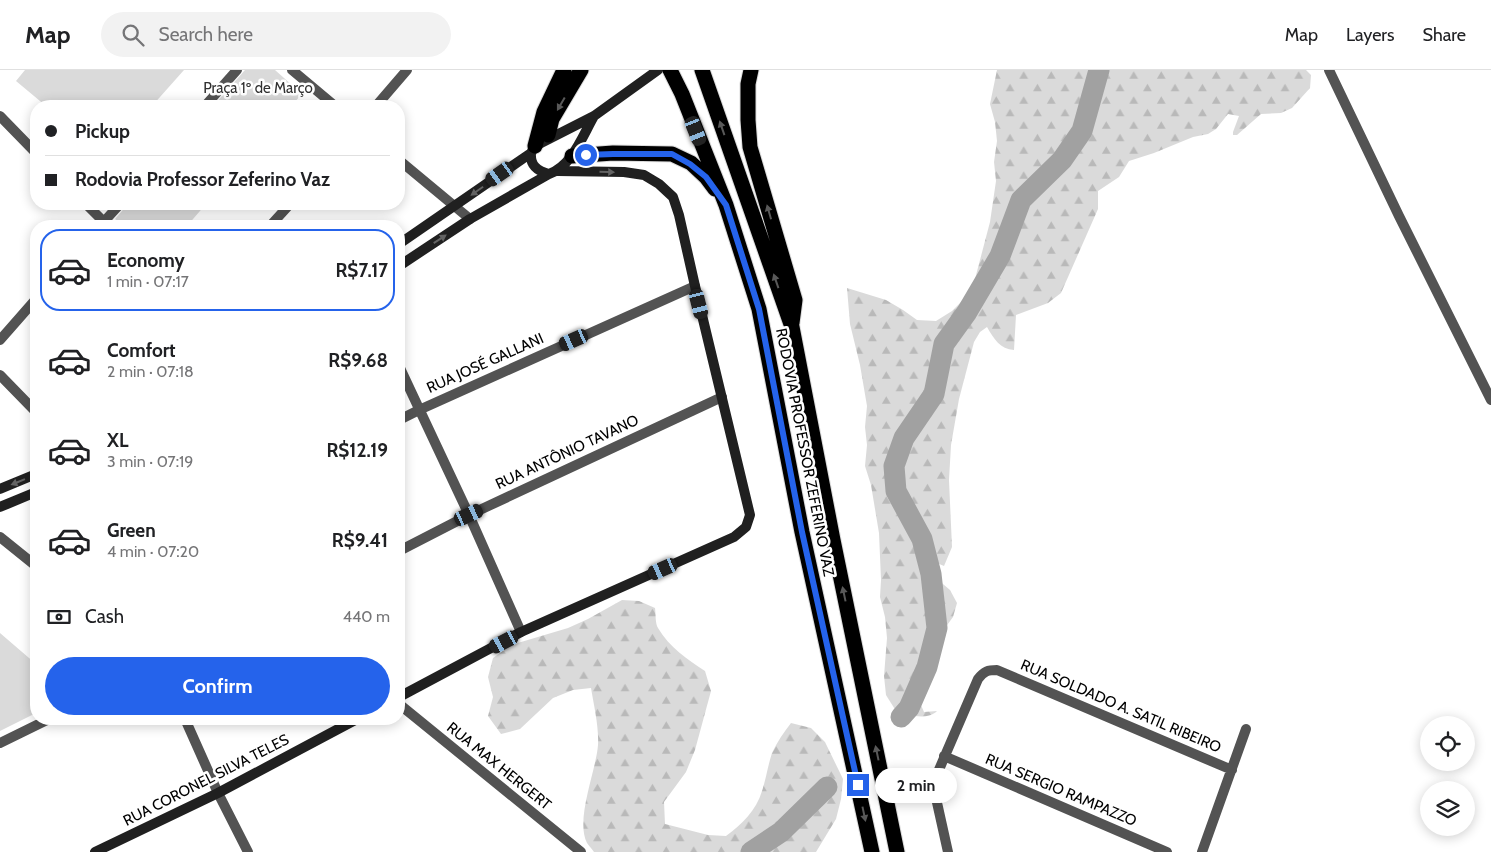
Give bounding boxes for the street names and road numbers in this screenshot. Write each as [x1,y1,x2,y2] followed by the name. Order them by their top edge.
[772,326,838,578] street label: RODOVIA PROFESSOR ZEFERINO VAZ
[423,328,546,397] street label: RUA JOSÉ GALLANI
[492,410,642,493] street label: RUA ANTÔNIO TAVANO
[1018,655,1224,757] street label: RUA SOLDADO A. SATIL RIBEIRO
[443,718,555,814] street label: RUA MAX HERGERT
[120,730,292,830] street label: RUA CORONEL SILVA TELES
[983,750,1139,830] street label: RUA SERGIO RAMPAZZO

